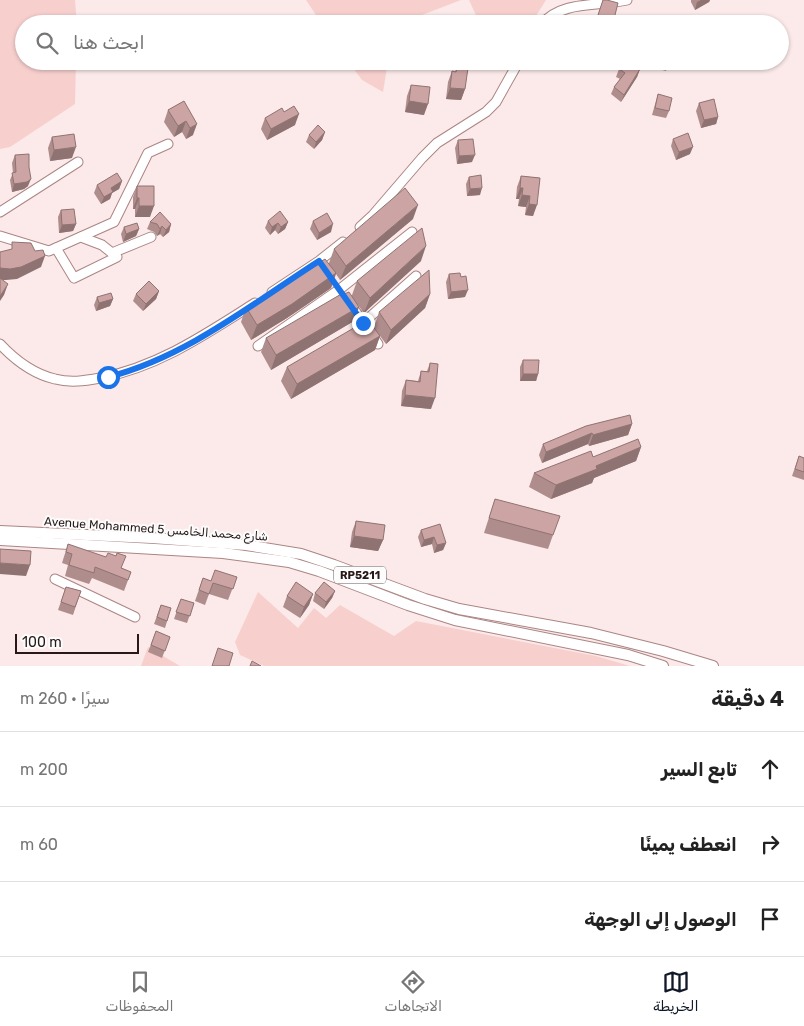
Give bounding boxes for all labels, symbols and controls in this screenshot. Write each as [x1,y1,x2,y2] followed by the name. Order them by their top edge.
[15,15,789,70] search box
[33,29,61,57] icon: search
[73,31,145,54] text: ابحث هنا
[352,312,375,335] route end
[97,366,120,389] route start
[43,514,268,546] street label: Avenue Mohammed 5 شارع محمد الخامس
[334,566,386,584] road number: RP5211
[15,631,139,654] scale bar
[22,634,62,651] text: 100 m
[711,686,784,711] text: 4 دقيقة
[20,689,110,708] text: سيرًا · 260 m
[756,755,784,783] icon: ahead
[661,758,737,781] text: تابع السير
[20,760,68,779] text: 200 m
[756,830,784,858] icon: right
[640,833,737,856] text: انعطف يمينًا
[20,835,58,854] text: 60 m
[756,905,784,933] icon: arrive
[584,908,737,931] text: الوصول إلى الوجهة
[106,968,174,1015] tab: المحفوظات
[385,968,442,1015] tab: الاتجاهات
[653,968,699,1015] tab: الخريطة

